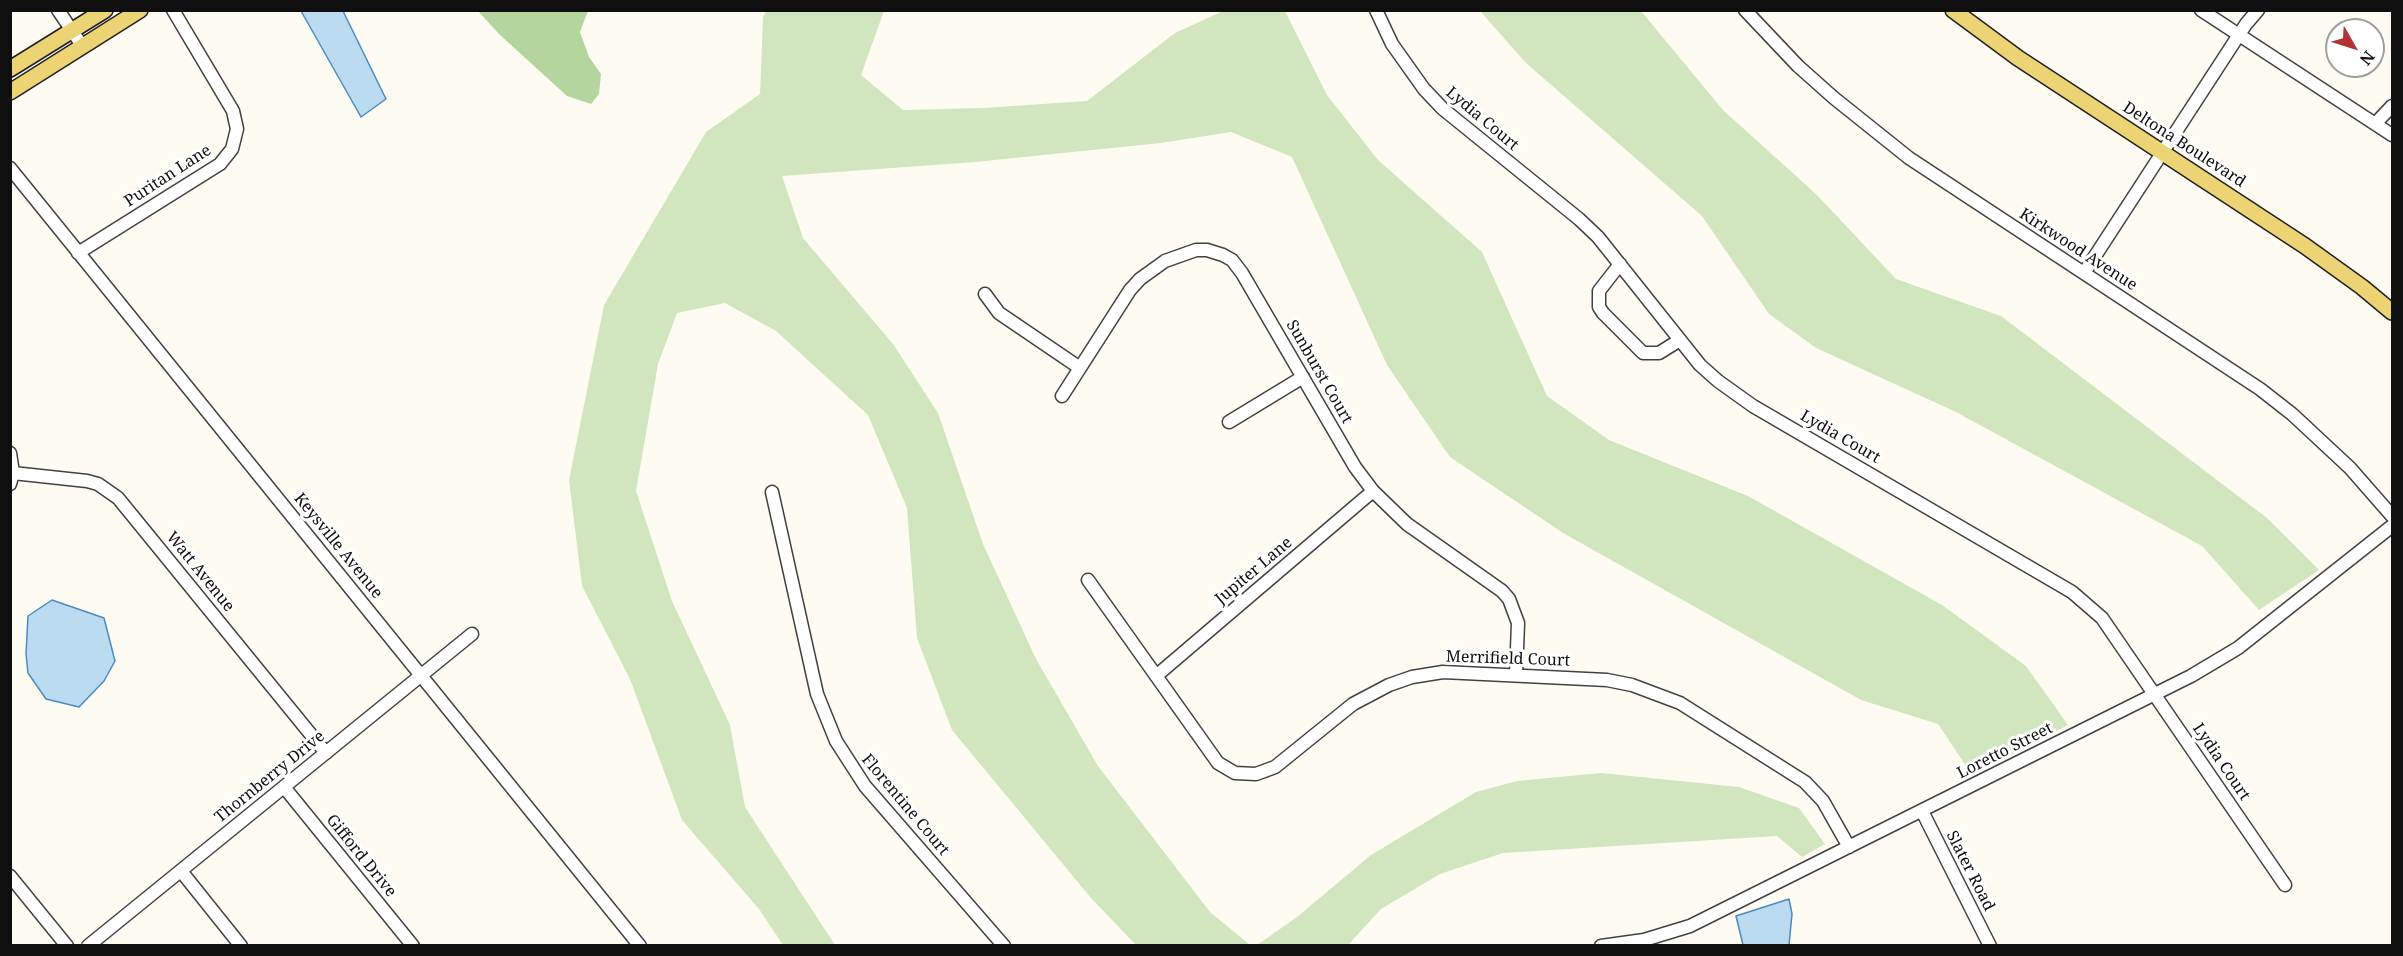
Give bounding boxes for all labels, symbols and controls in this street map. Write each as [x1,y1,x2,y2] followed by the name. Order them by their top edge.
[2325,18,2385,78] north arrow
[2355,46,2380,70] text: N
[1442,83,1522,155] street label: Lydia Court
[2119,98,2249,192] street label: Deltona Boulevard
[121,141,215,211] street label: Puritan Lane
[2015,205,2141,295] street label: Kirkwood Avenue
[1282,317,1356,427] street label: Sunburst Court
[1797,406,1883,468] street label: Lydia Court
[290,489,386,603] street label: Keysville Avenue
[162,528,238,616] street label: Watt Avenue
[1212,533,1296,609] street label: Jupiter Lane
[1446,647,1570,671] street label: Merrifield Court
[1954,719,2056,783] street label: Loretto Street
[2188,720,2254,804] street label: Lydia Court
[211,727,329,827] street label: Thornberry Drive
[857,750,953,860] street label: Florentine Court
[322,811,400,901] street label: Gifford Drive
[1942,828,1998,914] street label: Slater Road

